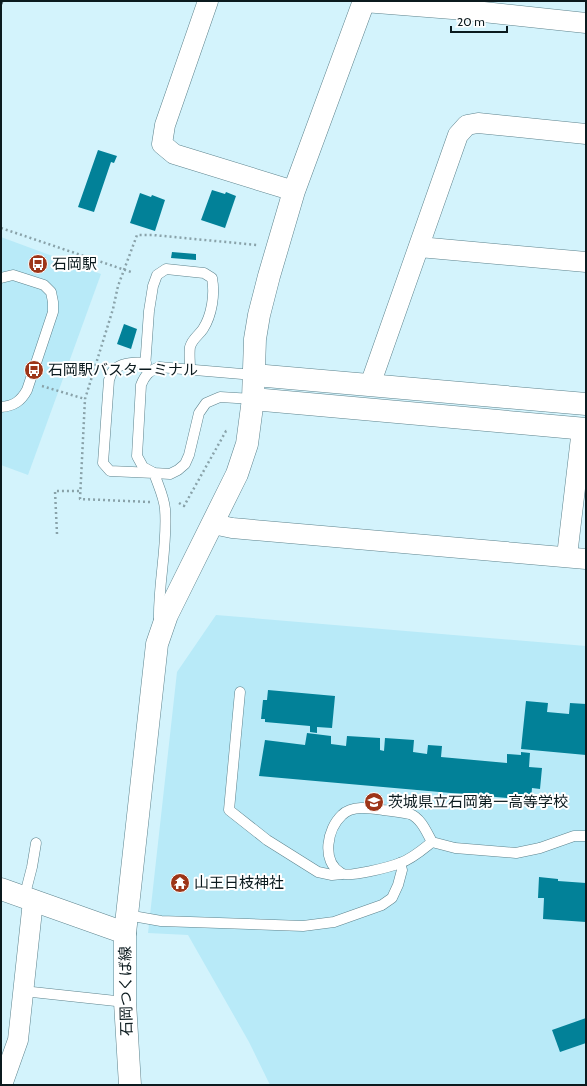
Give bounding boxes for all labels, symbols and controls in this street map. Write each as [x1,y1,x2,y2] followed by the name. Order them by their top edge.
[451,8,507,34] scale bar
[457,14,485,29] text: 20 m
[27,253,49,275] bus stop icon: 石岡駅
[52,255,97,273] place label: 石岡駅
[23,359,45,381] bus stop icon: 石岡駅バスターミナル
[48,361,198,379] place label: 石岡駅バスターミナル
[363,791,385,813] school or university icon: 茨城県立石岡第一高等学校
[388,793,568,811] place label: 茨城県立石岡第一高等学校
[169,872,191,894] temple icon: 山王日枝神社
[194,874,284,892] place label: 山王日枝神社
[116,946,136,1036] street label: 石岡つくば線

